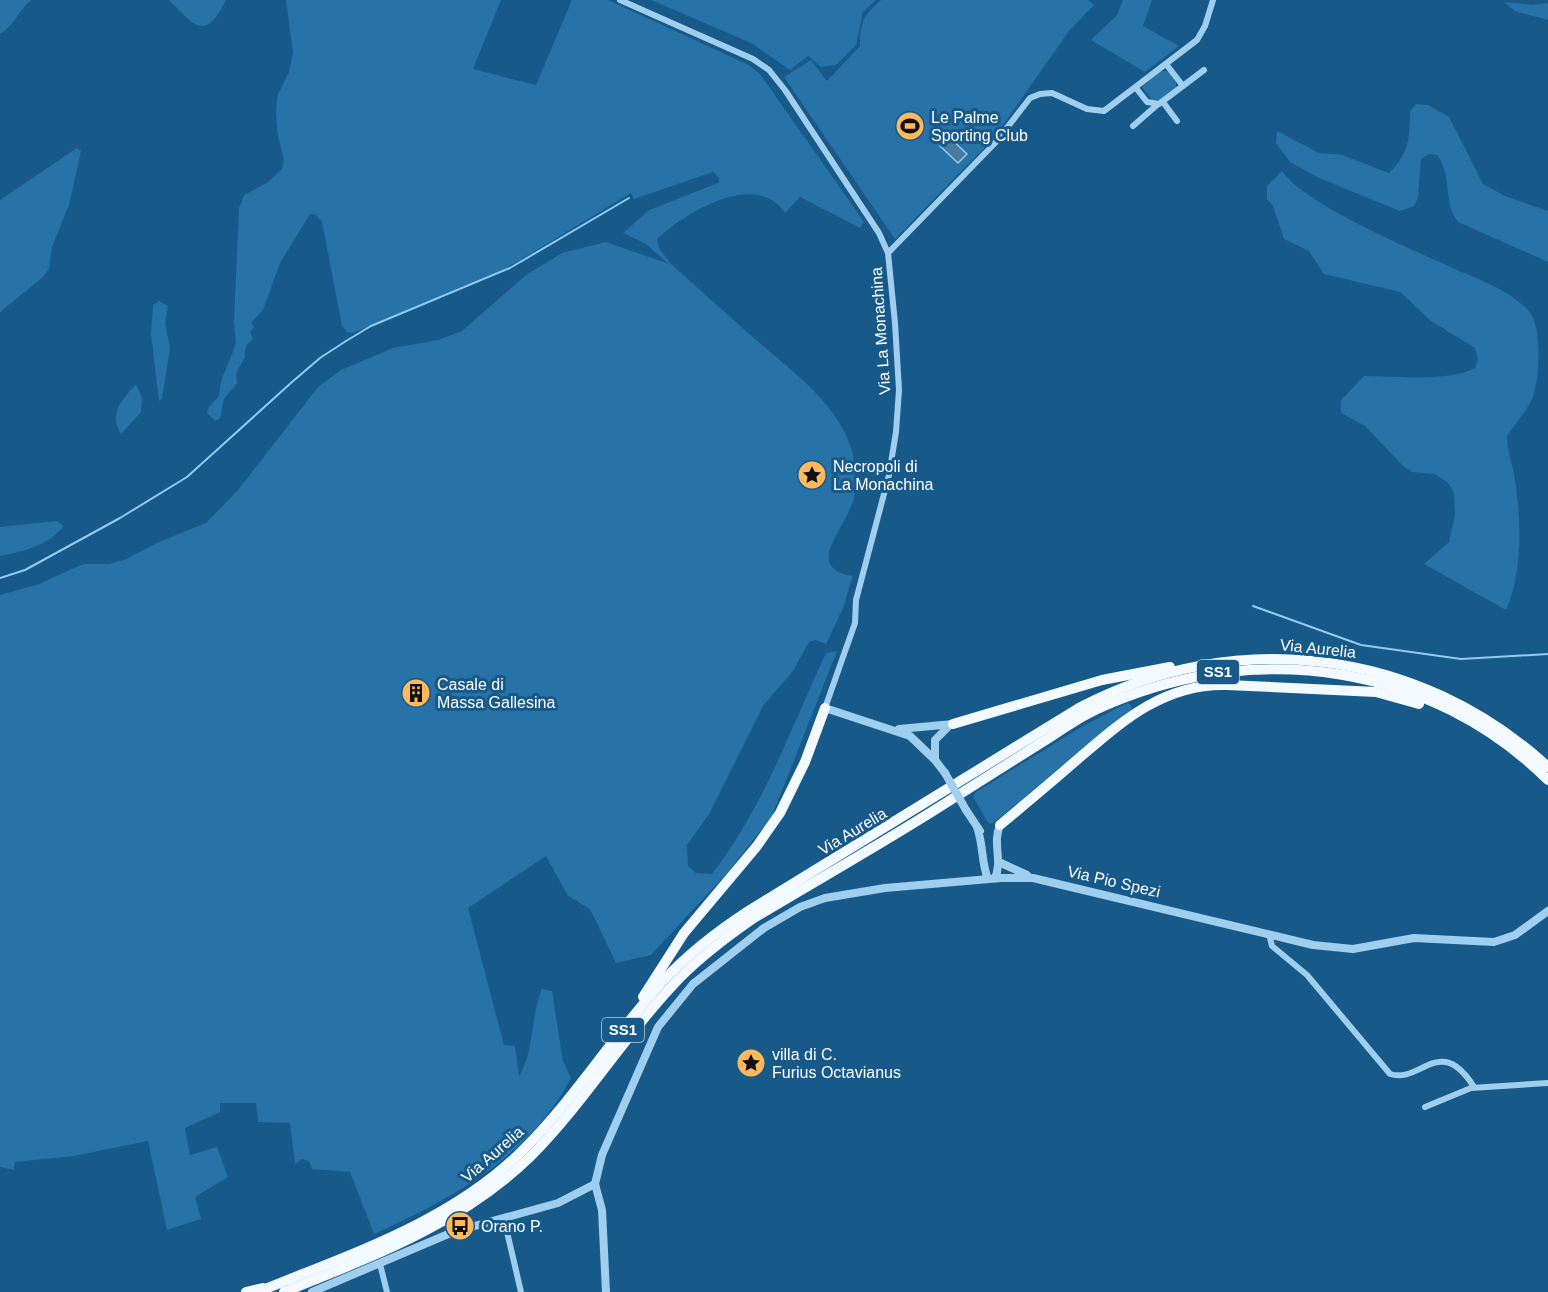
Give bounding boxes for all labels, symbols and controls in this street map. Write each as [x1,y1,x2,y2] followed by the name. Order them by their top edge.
[931,109,1028,144] place label: Le Palme Sporting Club
[894,110,926,142] sports icon: Le Palme Sporting Club
[868,267,893,395] street label: Via La Monachina
[833,458,934,493] place label: Necropoli di La Monachina
[796,459,828,491] place icon: Necropoli di La Monachina
[1279,636,1357,661] street label: Via Aurelia
[1197,660,1239,684] road number: SS1
[437,676,555,711] place label: Casale di Massa Gallesina
[400,677,432,709] building icon: Casale di Massa Gallesina
[815,804,889,858] street label: Via Aurelia
[1066,863,1162,900] street label: Via Pio Spezi
[602,1018,644,1042] road number: SS1
[772,1046,901,1081] place label: villa di C. Furius Octavianus
[735,1047,767,1079] place icon: villa di C. Furius Octavianus
[458,1123,527,1186] street label: Via Aurelia
[444,1210,476,1242] bus stop icon: Orano P.
[481,1218,543,1235] place label: Orano P.

